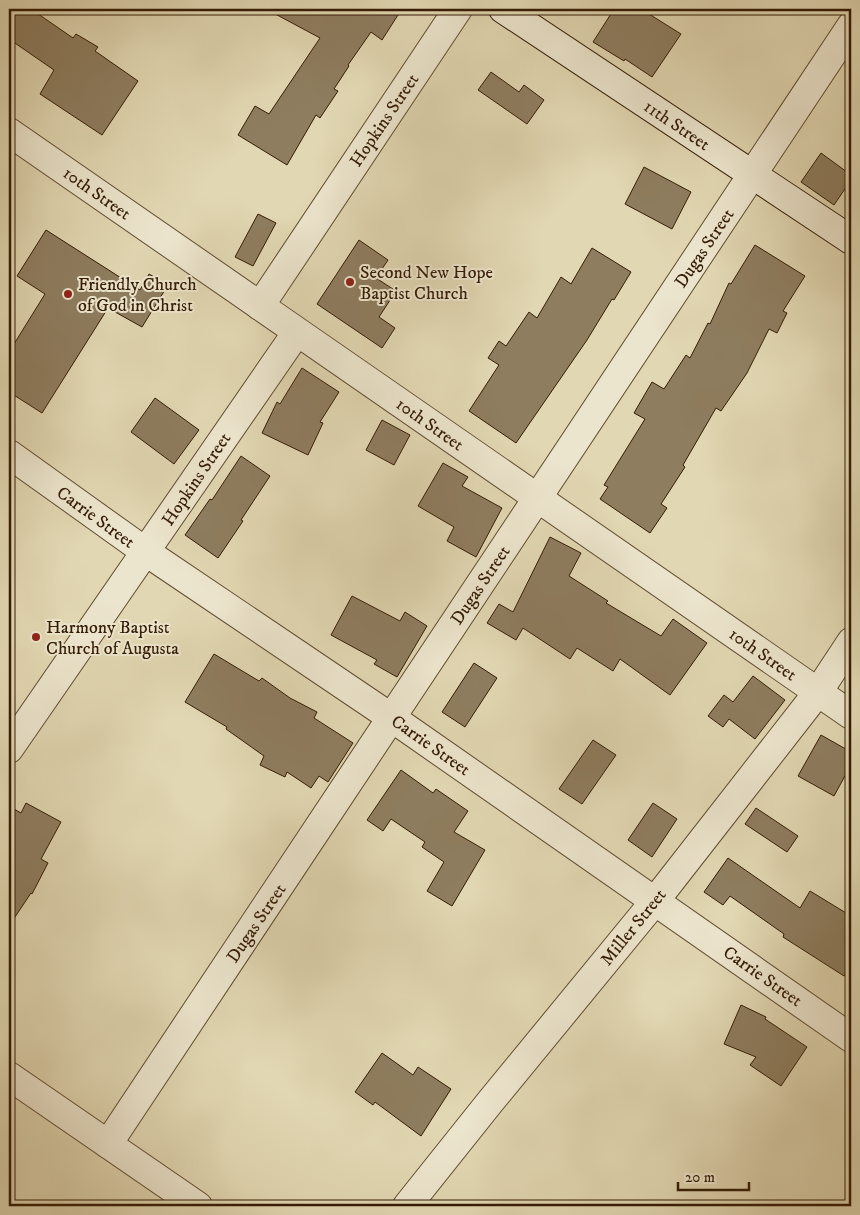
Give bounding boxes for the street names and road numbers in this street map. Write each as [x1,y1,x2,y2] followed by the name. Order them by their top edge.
[346,69,424,171] street label: Hopkins Street
[639,96,714,156] street label: 11th Street
[58,162,135,225] street label: 10th Street
[670,205,740,292] street label: Dugas Street
[391,393,468,456] street label: 10th Street
[158,428,236,530] street label: Hopkins Street
[52,482,139,554] street label: Carrie Street
[446,542,516,629] street label: Dugas Street
[724,623,801,686] street label: 10th Street
[387,711,474,781] street label: Carrie Street
[222,880,292,967] street label: Dugas Street
[596,885,672,970] street label: Miller Street
[719,942,806,1012] street label: Carrie Street

